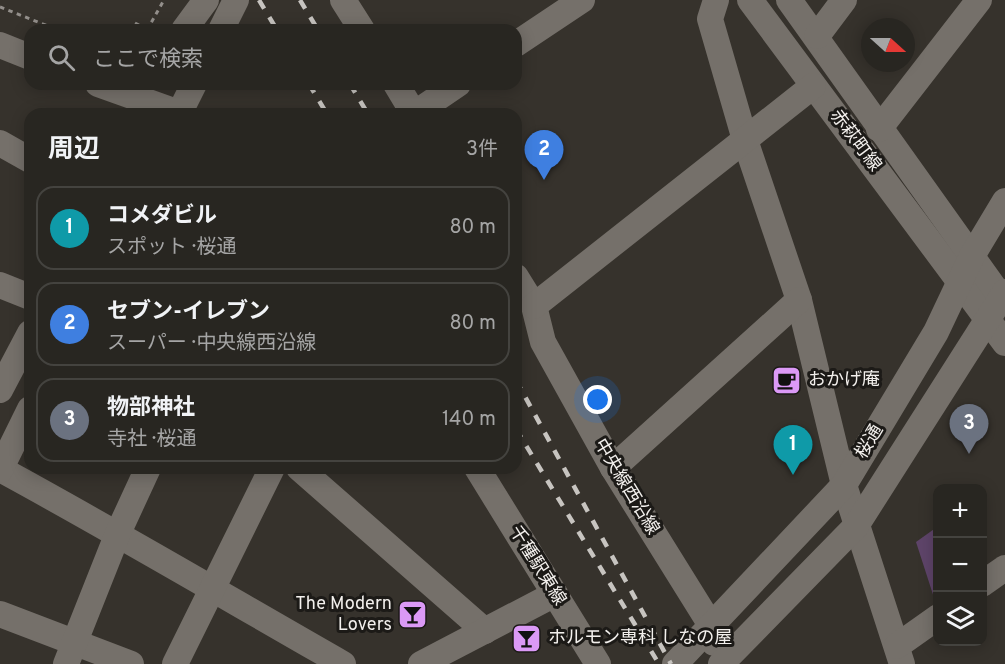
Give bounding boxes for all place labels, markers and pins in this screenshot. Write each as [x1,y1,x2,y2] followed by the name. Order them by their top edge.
[524,130,564,180] pin: 2
[771,364,803,396] cafe icon: おかげ庵
[808,369,880,392] place label: おかげ庵
[950,404,988,454] pin: 3
[774,426,812,475] pin: 1
[295,593,392,637] place label: The Modern Lovers
[397,598,429,630] bar icon: The Modern Lovers
[511,622,543,654] bar icon: ホルモン専科 しなの屋
[548,627,732,650] place label: ホルモン専科 しなの屋

